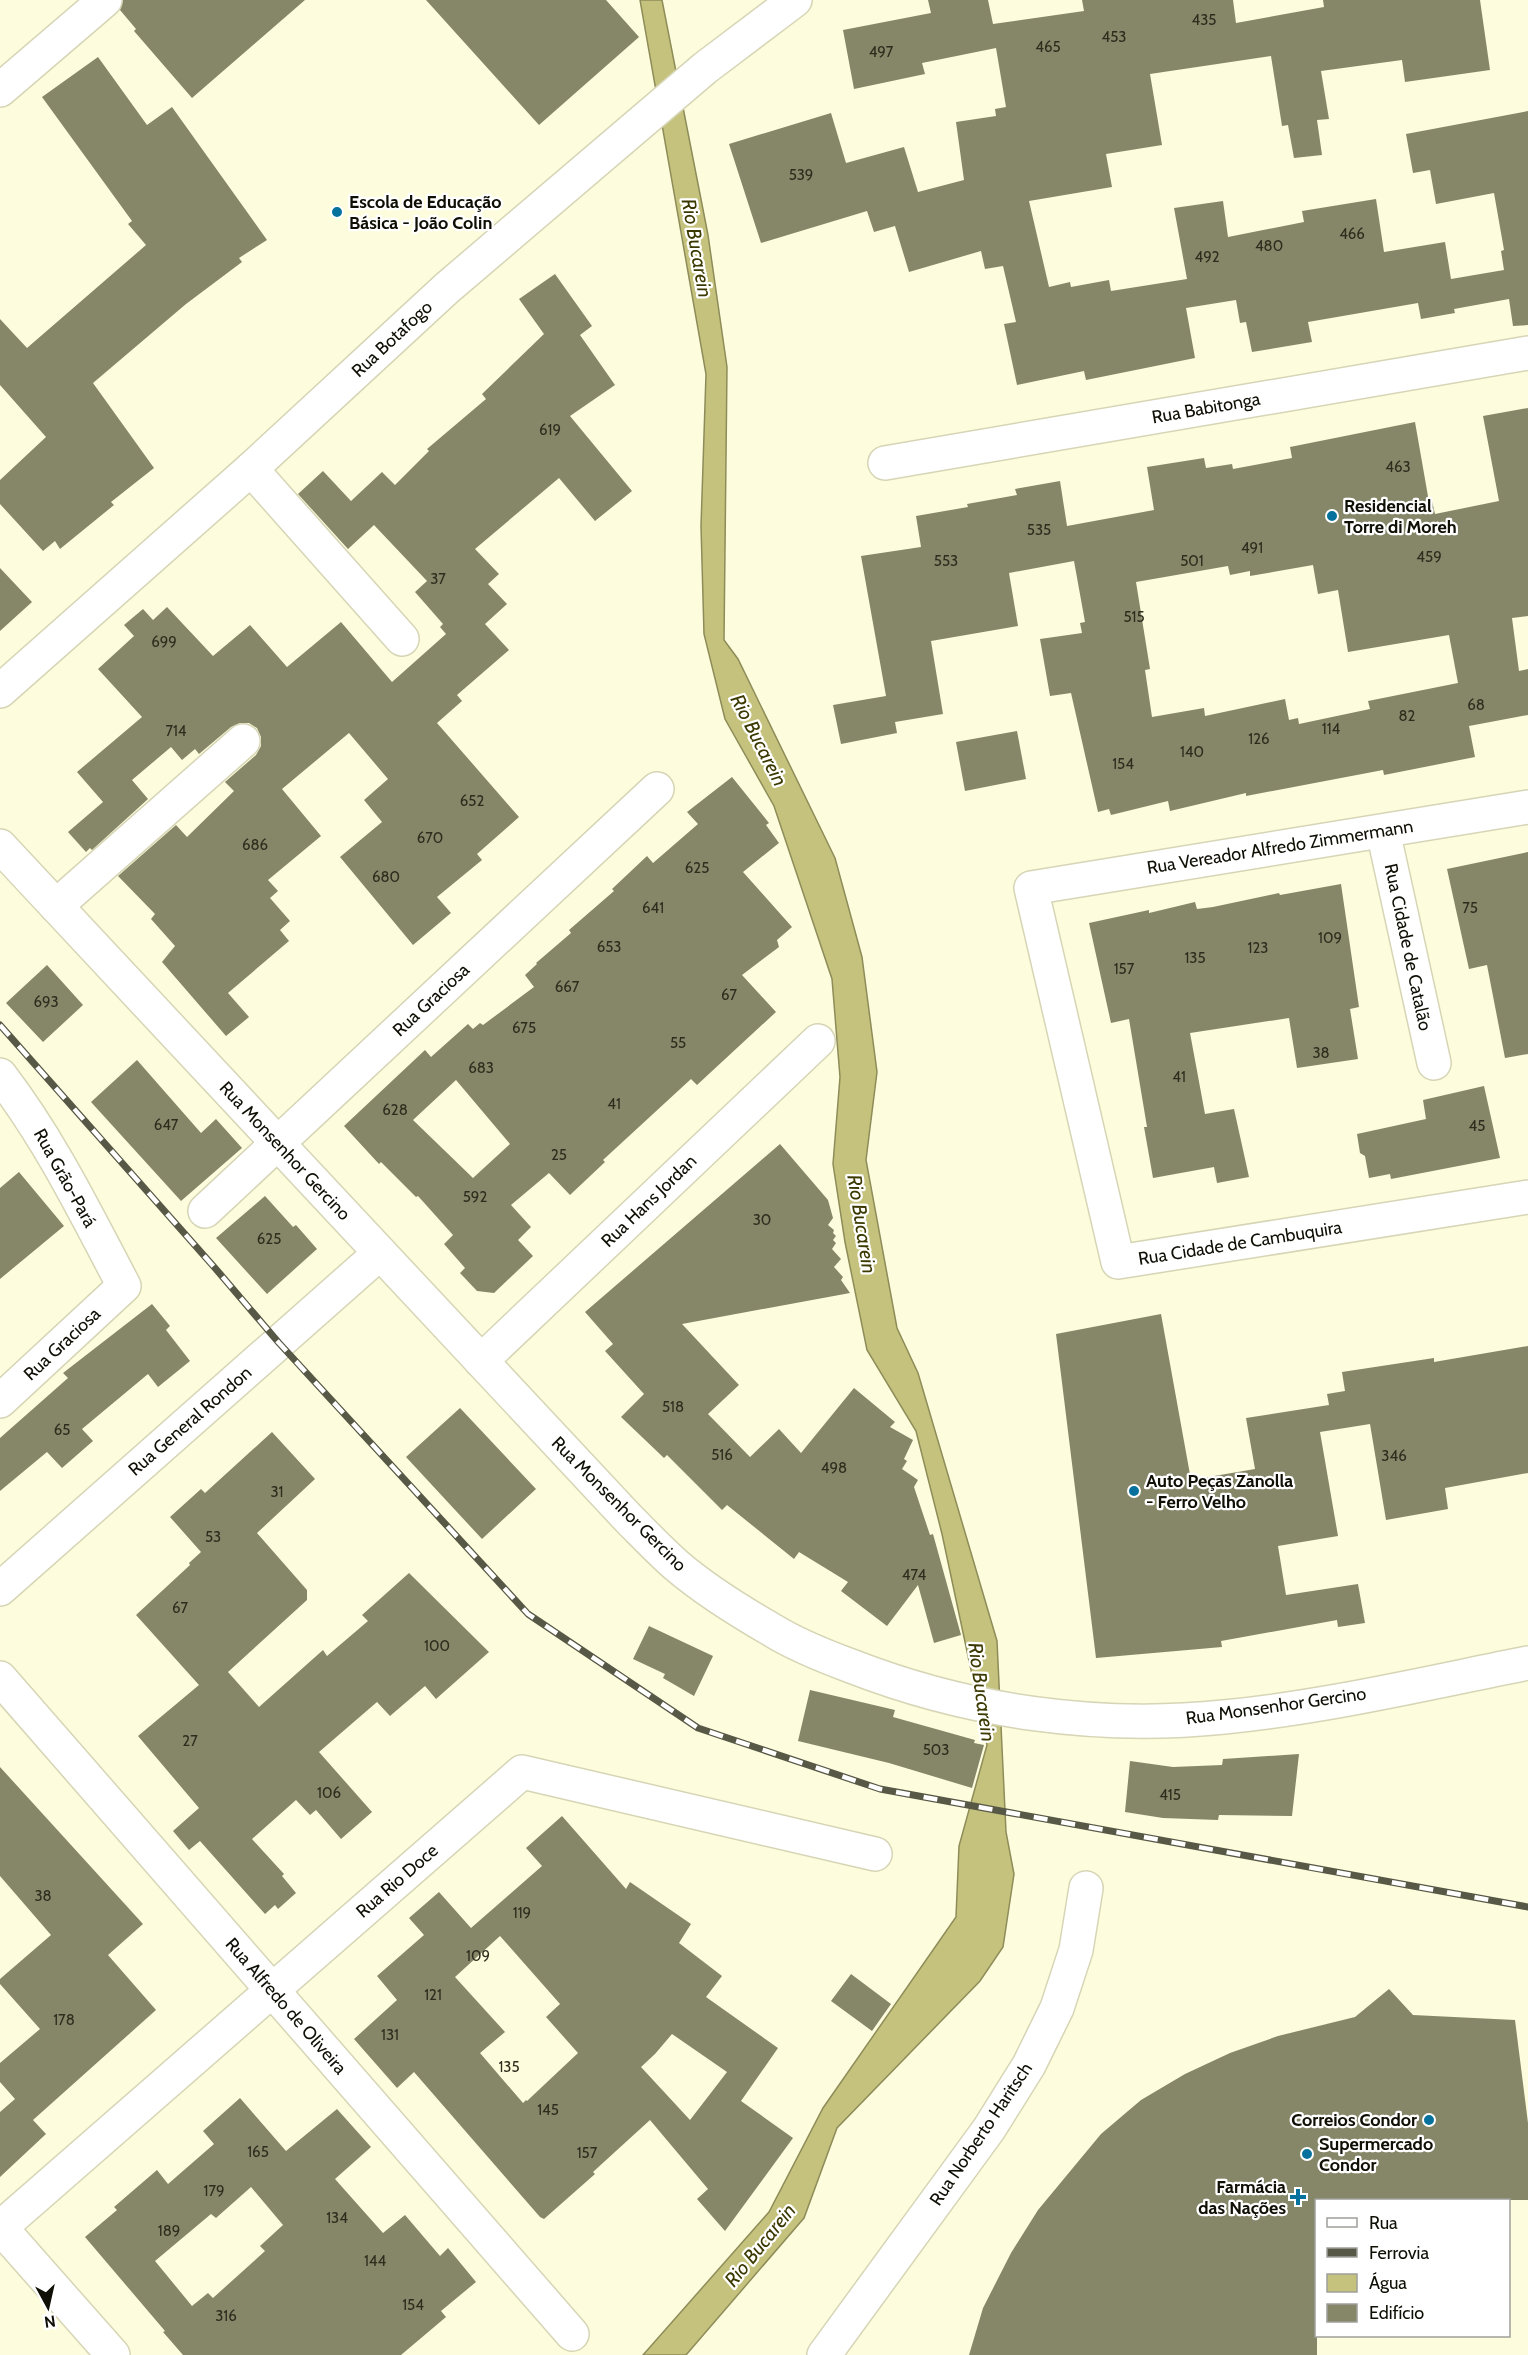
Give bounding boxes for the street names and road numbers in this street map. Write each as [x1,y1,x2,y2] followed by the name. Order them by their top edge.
[347,296,437,382] street label: Rua Botafogo
[1150,388,1262,428] street label: Rua Babitonga
[1145,815,1415,879] street label: Rua Vereador Alfredo Zimmermann
[1380,861,1436,1033] street label: Rua Cidade de Catalão
[388,959,474,1041] street label: Rua Graciosa
[215,1077,355,1225] street label: Rua Monsenhor Gercino
[29,1125,101,1231] street label: Rua Grão-Pará
[597,1150,701,1252] street label: Rua Hans Jordan
[1137,1216,1344,1270] street label: Rua Cidade de Cambuquira
[19,1303,105,1385] street label: Rua Graciosa
[124,1361,256,1481] street label: Rua General Rondon
[547,1432,691,1576] street label: Rua Monsenhor Gercino
[1184,1682,1368,1730] street label: Rua Monsenhor Gercino
[352,1839,442,1923] street label: Rua Rio Doce
[221,1933,351,2079] street label: Rua Alfredo de Oliveira
[925,2058,1037,2210] street label: Rua Norberto Haritsch

